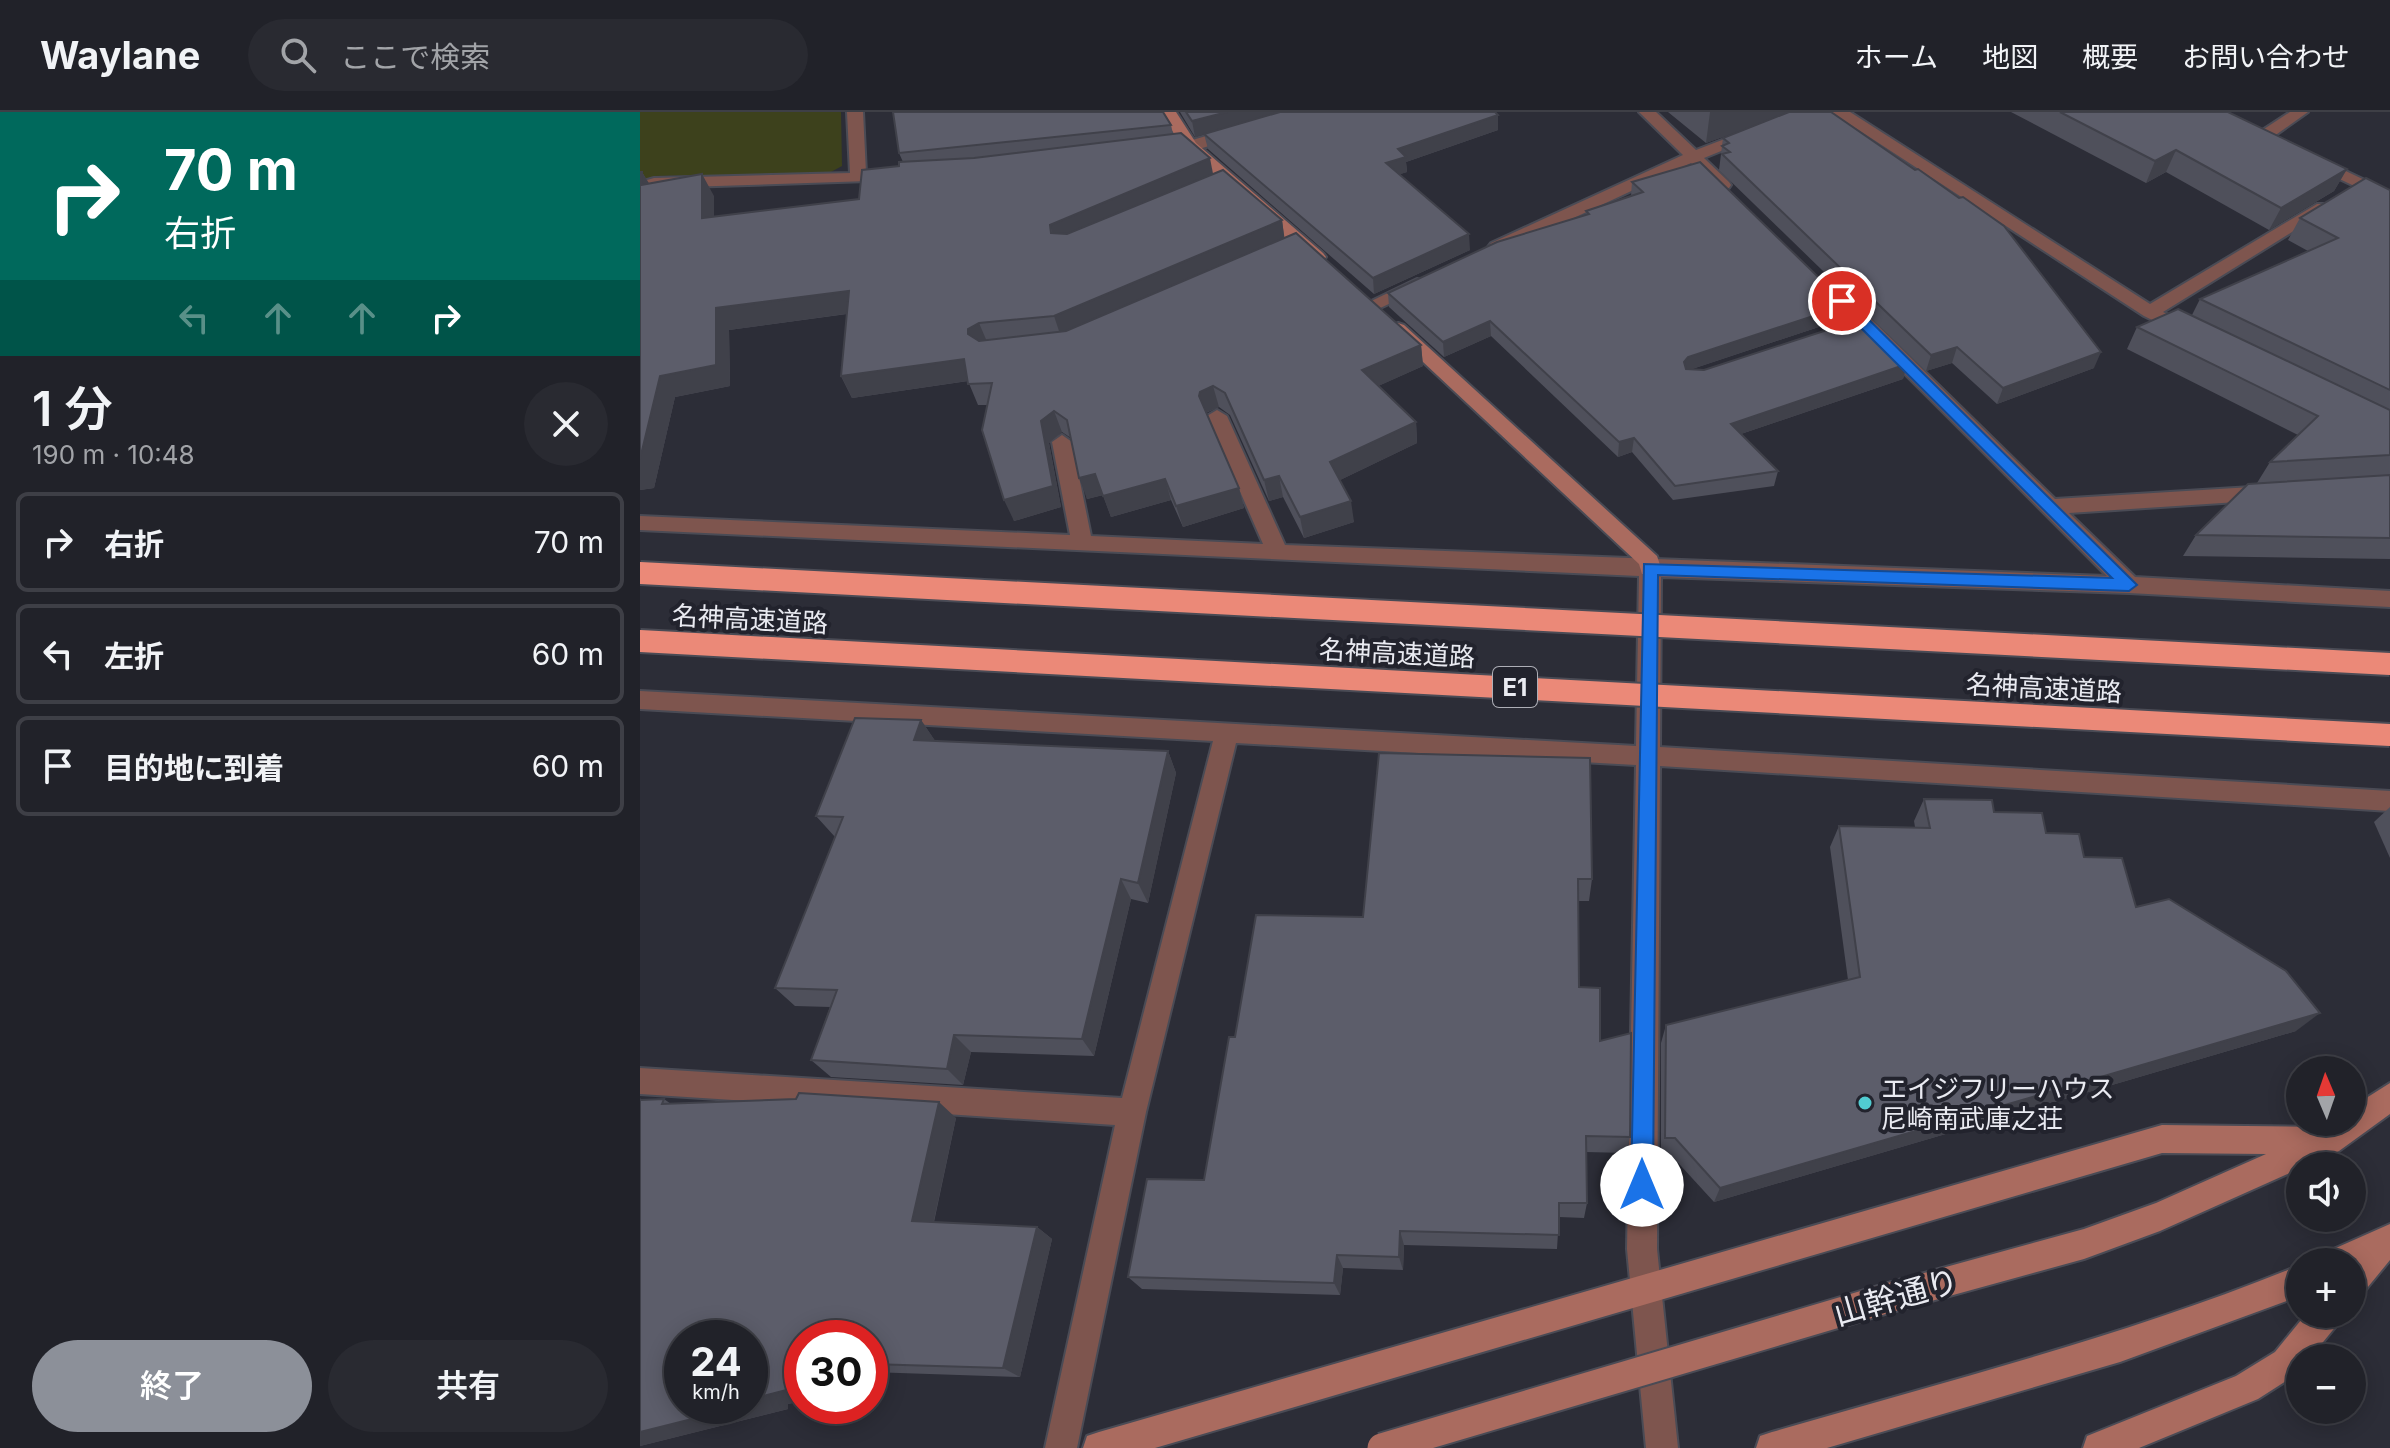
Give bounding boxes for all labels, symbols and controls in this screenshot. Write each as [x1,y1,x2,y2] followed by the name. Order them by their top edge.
[248,19,808,91] search box
[40,32,200,78] text: Waylane
[276,33,320,77] icon: search
[340,39,490,75] text: ここで検索
[1855,40,1938,74] text: ホーム
[1982,40,2038,74] text: 地図
[2082,40,2138,74] text: 概要
[2182,40,2350,74] text: お問い合わせ
[164,136,298,204] text: 70 m
[32,144,136,248] icon: right
[164,211,236,255] text: 右折
[1808,267,1876,335] pin
[1820,279,1864,323] icon: arrive
[172,296,216,340] icon: left
[256,296,300,340] icon: ahead
[340,296,384,340] icon: ahead
[424,296,468,340] icon: right
[32,379,112,438] text: 1 分
[524,382,608,466] button: close
[32,439,195,470] text: 190 m · 10:48
[36,520,80,564] icon: right
[534,524,604,560] text: 70 m
[104,526,164,562] text: 右折
[671,599,829,639] street label: 名神高速道路
[36,632,80,676] icon: left
[1318,633,1476,673] street label: 名神高速道路
[532,636,604,672] text: 60 m
[104,638,164,674] text: 左折
[1493,667,1537,707] road number: E1
[1965,668,2123,708] street label: 名神高速道路
[36,744,80,788] icon: arrive
[532,748,604,784] text: 60 m
[104,750,284,786] text: 目的地に到着
[2286,1056,2366,1136] north arrow
[2286,1056,2366,1424] map controls
[1881,1073,2114,1134] place label: エイジフリーハウス 尼崎南武庫之荘
[1856,1094,1874,1112] marker: エイジフリーハウス 尼崎南武庫之荘
[1600,1143,1684,1227] position arrow
[2286,1152,2366,1232] button: sound
[2286,1248,2366,1328] button: +
[1829,1261,1963,1333] street label: 山幹通り
[784,1320,888,1424] speed limit sign: 30
[690,1337,742,1386] text: 24
[32,1340,312,1432] button: 終了
[328,1340,608,1432] button: 共有
[2286,1344,2366,1424] button: −
[692,1380,740,1404] text: km/h

